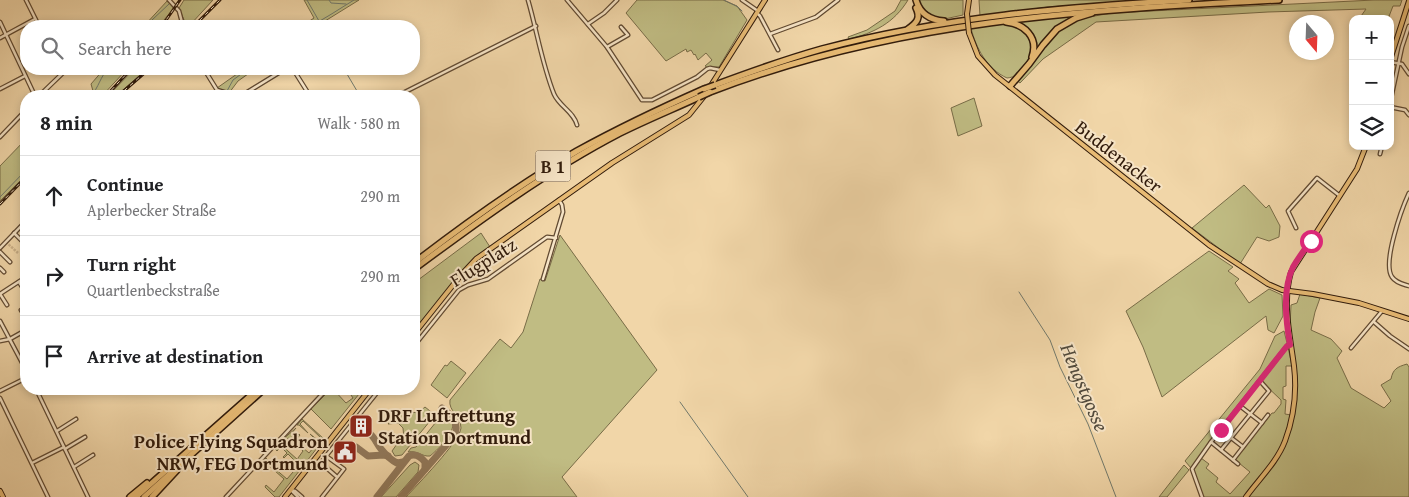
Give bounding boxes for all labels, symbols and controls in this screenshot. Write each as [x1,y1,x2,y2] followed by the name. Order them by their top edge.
[1289,15,1334,60] north arrow
[1349,15,1394,150] map controls
[1349,15,1394,60] button: +
[20,20,420,75] search box
[38,34,66,62] icon: search
[78,34,172,62] text: Search here
[1349,60,1394,105] button: −
[1349,105,1394,150] button: layers
[40,107,92,138] text: 8 min
[317,111,400,135] text: Walk · 580 m
[1069,113,1169,199] street label: Buddenacker
[536,150,570,182] road number: B 1
[87,170,164,198] text: Continue
[40,182,68,210] icon: ahead
[360,184,400,208] text: 290 m
[87,198,216,222] text: Aplerbecker Straße
[1300,230,1323,253] route start
[444,231,522,293] street label: Flugplatz
[87,250,176,278] text: Turn right
[40,262,68,290] icon: right
[360,264,400,288] text: 290 m
[87,278,220,302] text: Quartlenbeckstraße
[1053,338,1117,436] water label: Hengstgosse
[40,342,68,370] icon: arrive
[87,342,263,370] text: Arrive at destination
[378,401,531,451] place label: DRF Luftrettung Station Dortmund
[348,413,374,439] building icon: DRF Luftrettung Station Dortmund
[1210,419,1233,442] route end
[134,427,329,477] place label: Police Flying Squadron NRW, FEG Dortmund
[332,439,358,465] public building icon: Police Flying Squadron NRW, FEG Dortmund

